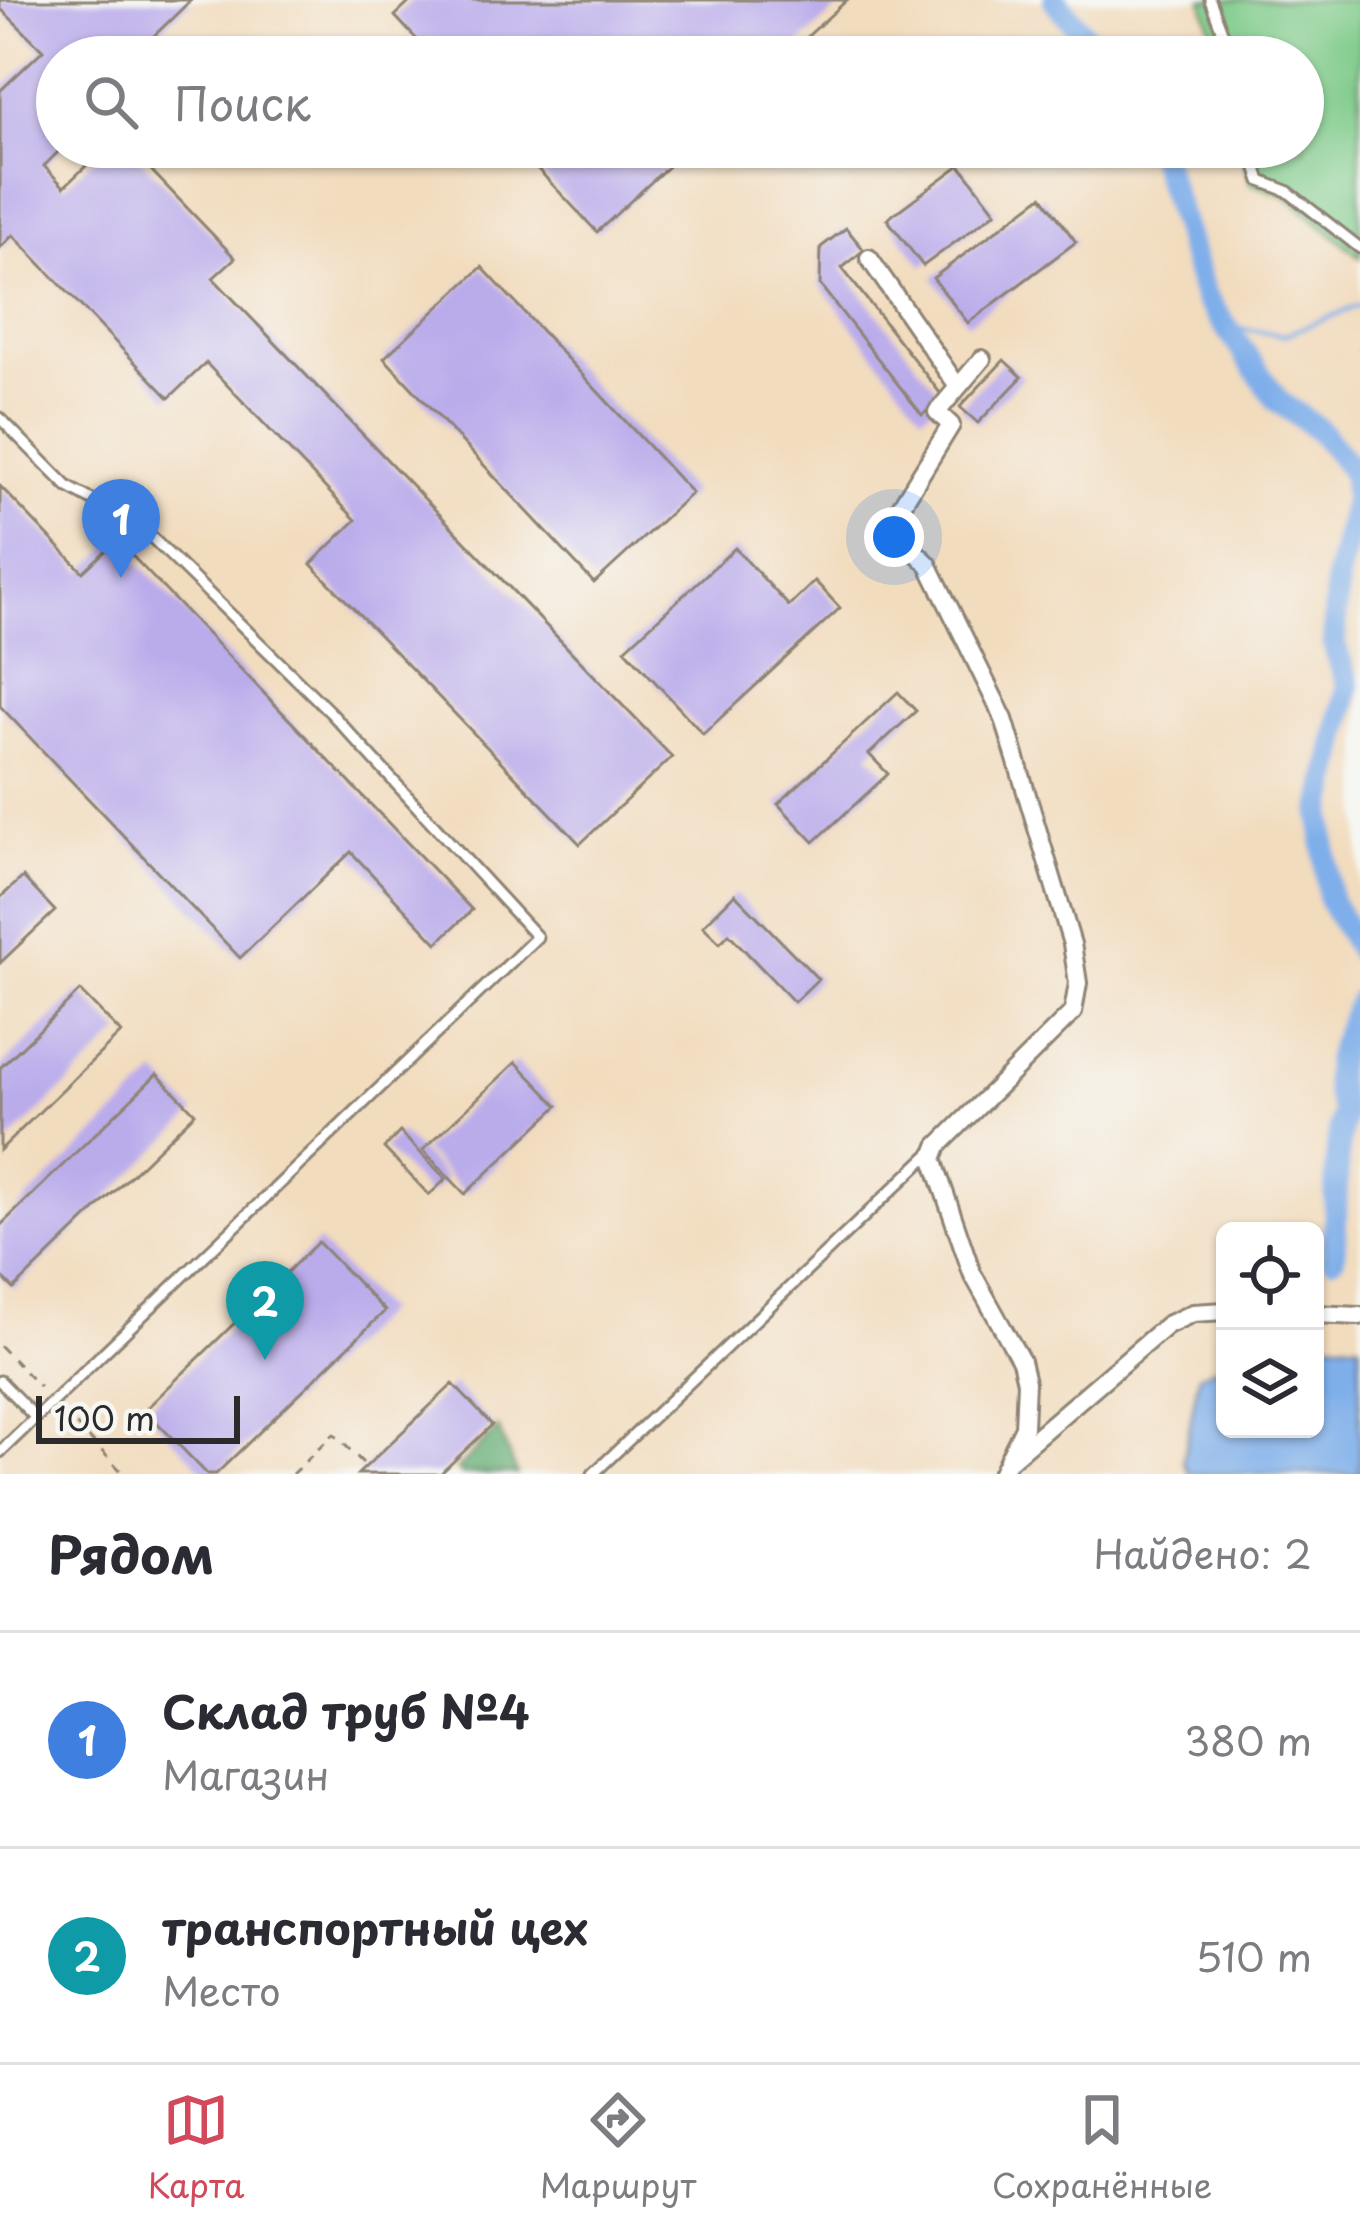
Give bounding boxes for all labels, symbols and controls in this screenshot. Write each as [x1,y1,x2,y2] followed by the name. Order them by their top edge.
[36,36,1324,168] search box
[174,68,311,136] text: Поиск
[78,69,144,135] icon: search
[82,479,160,578] pin: 1
[864,507,924,567] your location
[1216,1222,1324,1438] map controls
[1216,1222,1324,1330] button: locate
[226,1261,304,1360] pin: 2
[1216,1330,1324,1438] button: layers
[36,1390,240,1443] scale bar
[54,1392,155,1442] text: 100 m
[48,1514,214,1591] text: Рядом
[1093,1523,1312,1582] text: Найдено: 2
[162,1676,530,1744] text: Склад труб №4
[78,1710,96,1769] text: 1
[1184,1710,1312,1769] text: 380 m
[162,1744,329,1803] text: Магазин
[162,1892,588,1960] text: транспортный цех
[73,1926,101,1985] text: 2
[1195,1926,1312,1985] text: 510 m
[162,1960,281,2019] text: Место
[148,2087,245,2209] tab: Карта
[540,2087,696,2209] tab: Маршрут
[992,2087,1212,2209] tab: Сохранённые

